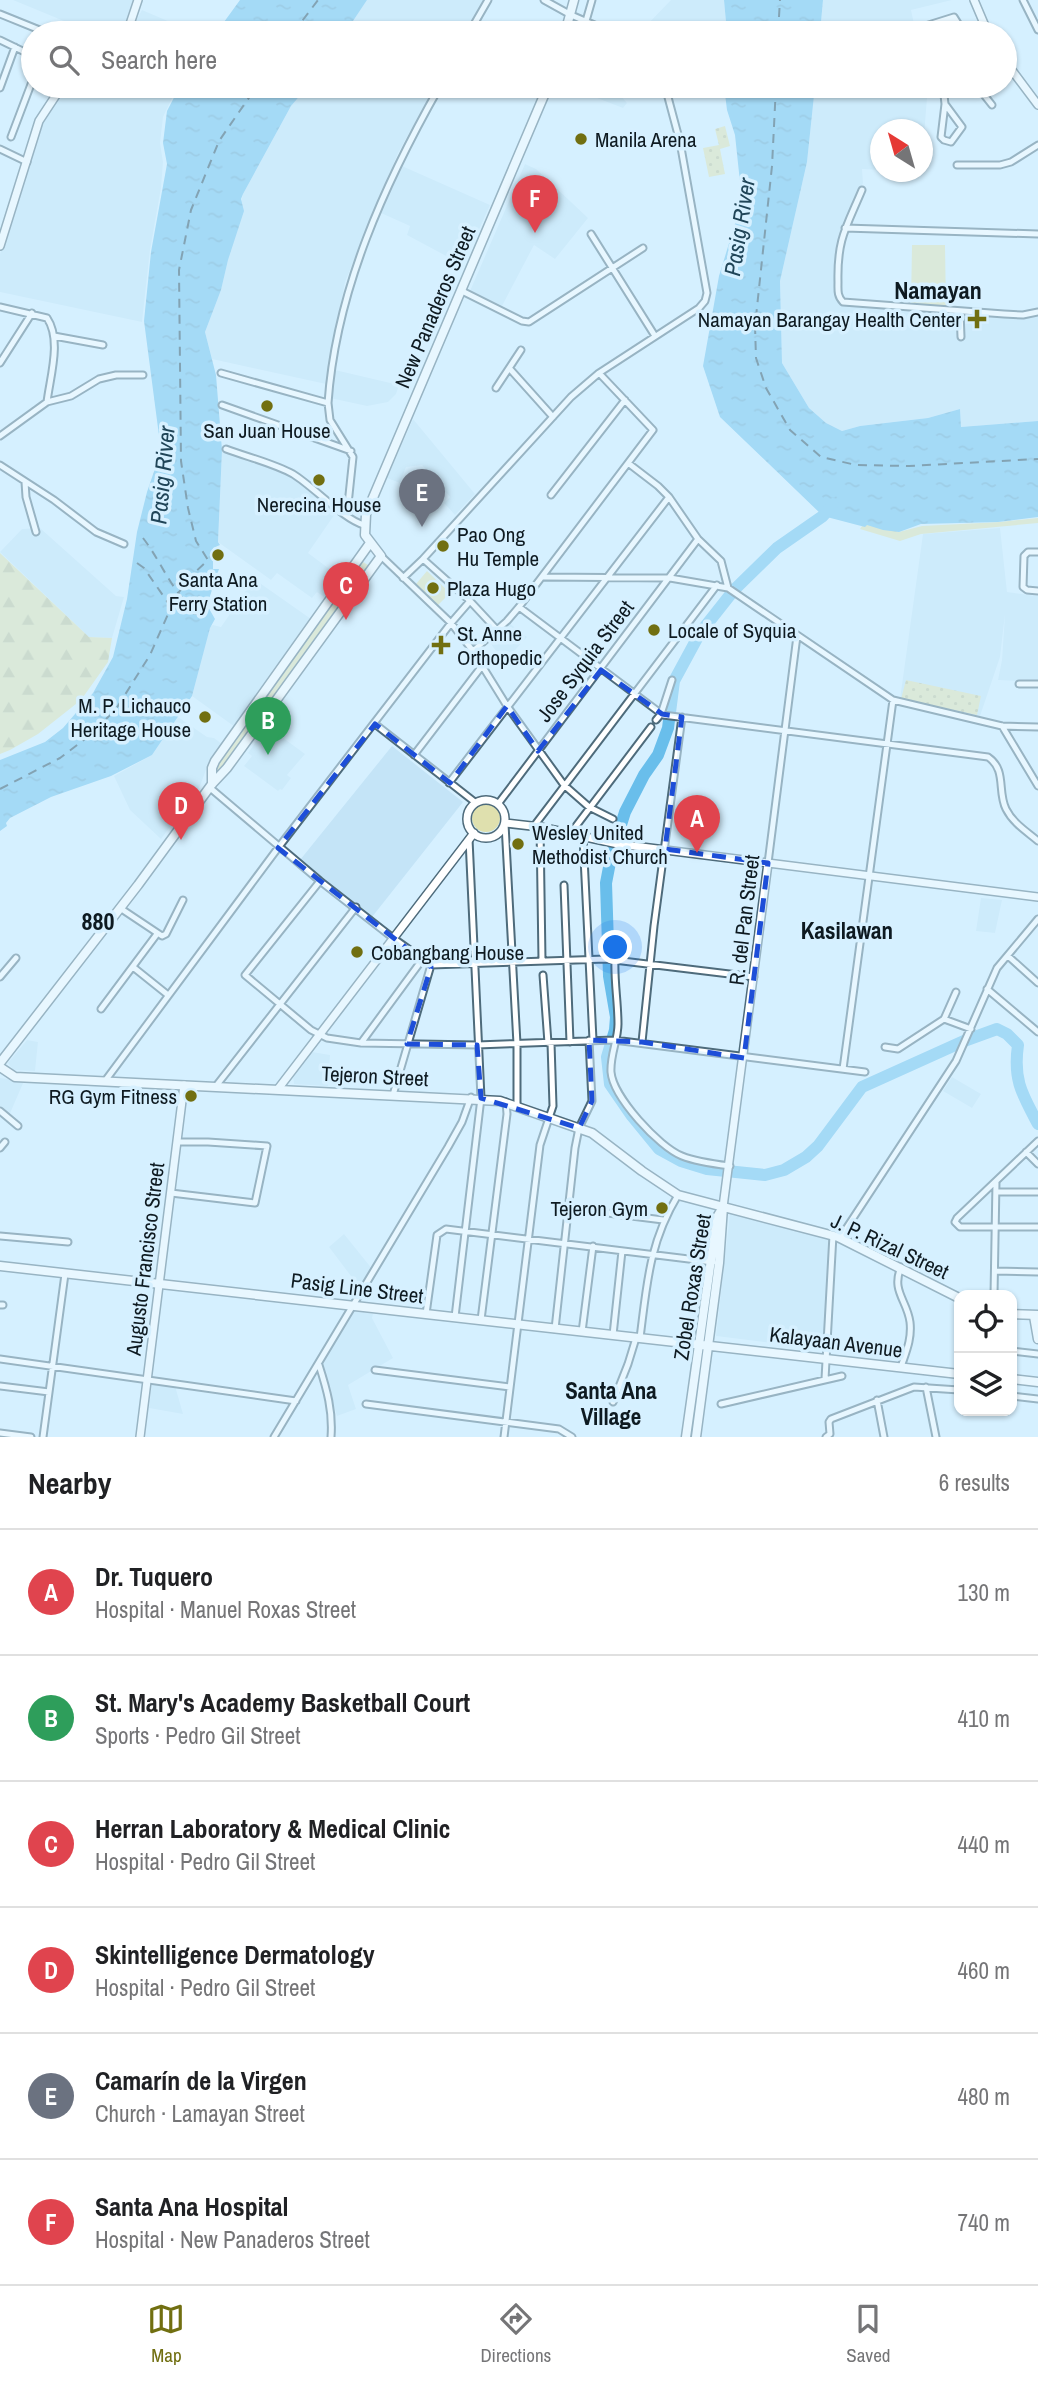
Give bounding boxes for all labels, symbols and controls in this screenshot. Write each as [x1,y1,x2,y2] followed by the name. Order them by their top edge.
[21,21,1017,98] search box
[45,41,83,79] icon: search
[101,42,217,77] text: Search here
[870,119,933,182] north arrow
[595,125,697,154] place label: Manila Arena
[573,131,589,147] marker: Manila Arena
[512,175,558,233] pin: F
[716,175,762,278] water label: Pasig River
[388,221,482,392] street label: New Panaderos Street
[894,274,982,306] district label: Namayan
[698,305,961,334] place label: Namayan Barangay Health Center
[967,309,987,329] marker: Namayan Barangay Health Center
[259,398,275,414] marker: San Juan House
[203,416,331,445] place label: San Juan House
[142,424,182,525] water label: Pasig River
[399,469,445,527] pin: E
[311,472,327,488] marker: Nerecina House
[257,490,381,519] place label: Nerecina House
[457,520,539,573] place label: Pao Ong Hu Temple
[435,538,451,554] marker: Pao Ong Hu Temple
[210,547,226,563] marker: Santa Ana Ferry Station
[323,562,369,620] pin: C
[169,565,267,618] place label: Santa Ana Ferry Station
[447,574,536,603] place label: Plaza Hugo
[425,580,441,596] marker: Plaza Hugo
[530,594,640,728] street label: Jose Syquia Street
[668,616,797,645] place label: Locale of Syquia
[457,619,542,672] place label: St. Anne Orthopedic
[646,622,662,638] marker: Locale of Syquia
[431,635,451,655] marker: St. Anne Orthopedic
[70,691,191,744] place label: M. P. Lichauco Heritage House
[245,697,291,755] pin: B
[197,709,213,725] marker: M. P. Lichauco Heritage House
[158,782,204,840] pin: D
[674,795,720,853] pin: A
[532,818,668,871] place label: Wesley United Methodist Church
[510,836,526,852] marker: Wesley United Methodist Church
[722,853,766,987] street label: R. del Pan Street
[82,905,114,937] district label: 880
[801,915,893,946] district label: Kasilawan
[598,930,632,964] your location
[371,938,524,967] place label: Cobangbang House
[349,944,365,960] marker: Cobangbang House
[321,1059,429,1093] street label: Tejeron Street
[49,1082,177,1111] place label: RG Gym Fitness
[183,1088,199,1104] marker: RG Gym Fitness
[119,1161,171,1358] street label: Augusto Francisco Street
[550,1194,648,1223] place label: Tejeron Gym
[654,1200,670,1216] marker: Tejeron Gym
[826,1206,954,1286] street label: J. P. Rizal Street
[666,1212,718,1362] street label: Zobel Roxas Street
[289,1265,425,1311] street label: Pasig Line Street
[954,1290,1017,1416] map controls
[954,1290,1017,1353] button: locate
[768,1319,904,1365] street label: Kalayaan Avenue
[954,1353,1017,1416] button: layers
[565,1375,657,1432] district label: Santa Ana Village
[28,1463,111,1503] text: Nearby
[939,1467,1010,1498] text: 6 results
[95,1559,213,1594] text: Dr. Tuquero
[44,1577,58,1608] text: A
[958,1577,1010,1608] text: 130 m
[95,1594,356,1625] text: Hospital · Manuel Roxas Street
[95,1685,470,1720] text: St. Mary's Academy Basketball Court
[44,1703,58,1734] text: B
[958,1703,1010,1734] text: 410 m
[95,1720,300,1751] text: Sports · Pedro Gil Street
[95,1811,450,1846] text: Herran Laboratory & Medical Clinic
[44,1829,58,1860] text: C
[958,1829,1010,1860] text: 440 m
[95,1846,315,1877] text: Hospital · Pedro Gil Street
[95,1937,375,1972] text: Skintelligence Dermatology
[44,1955,58,1986] text: D
[958,1955,1010,1986] text: 460 m
[95,1972,315,2003] text: Hospital · Pedro Gil Street
[95,2063,307,2098] text: Camarín de la Virgen
[45,2081,57,2112] text: E
[958,2081,1010,2112] text: 480 m
[95,2098,305,2129] text: Church · Lamayan Street
[95,2189,289,2224] text: Santa Ana Hospital
[45,2207,57,2238] text: F
[958,2207,1010,2238] text: 740 m
[95,2224,370,2255] text: Hospital · New Panaderos Street
[147,2300,185,2368] tab: Map
[480,2300,551,2368] tab: Directions
[846,2300,891,2368] tab: Saved

